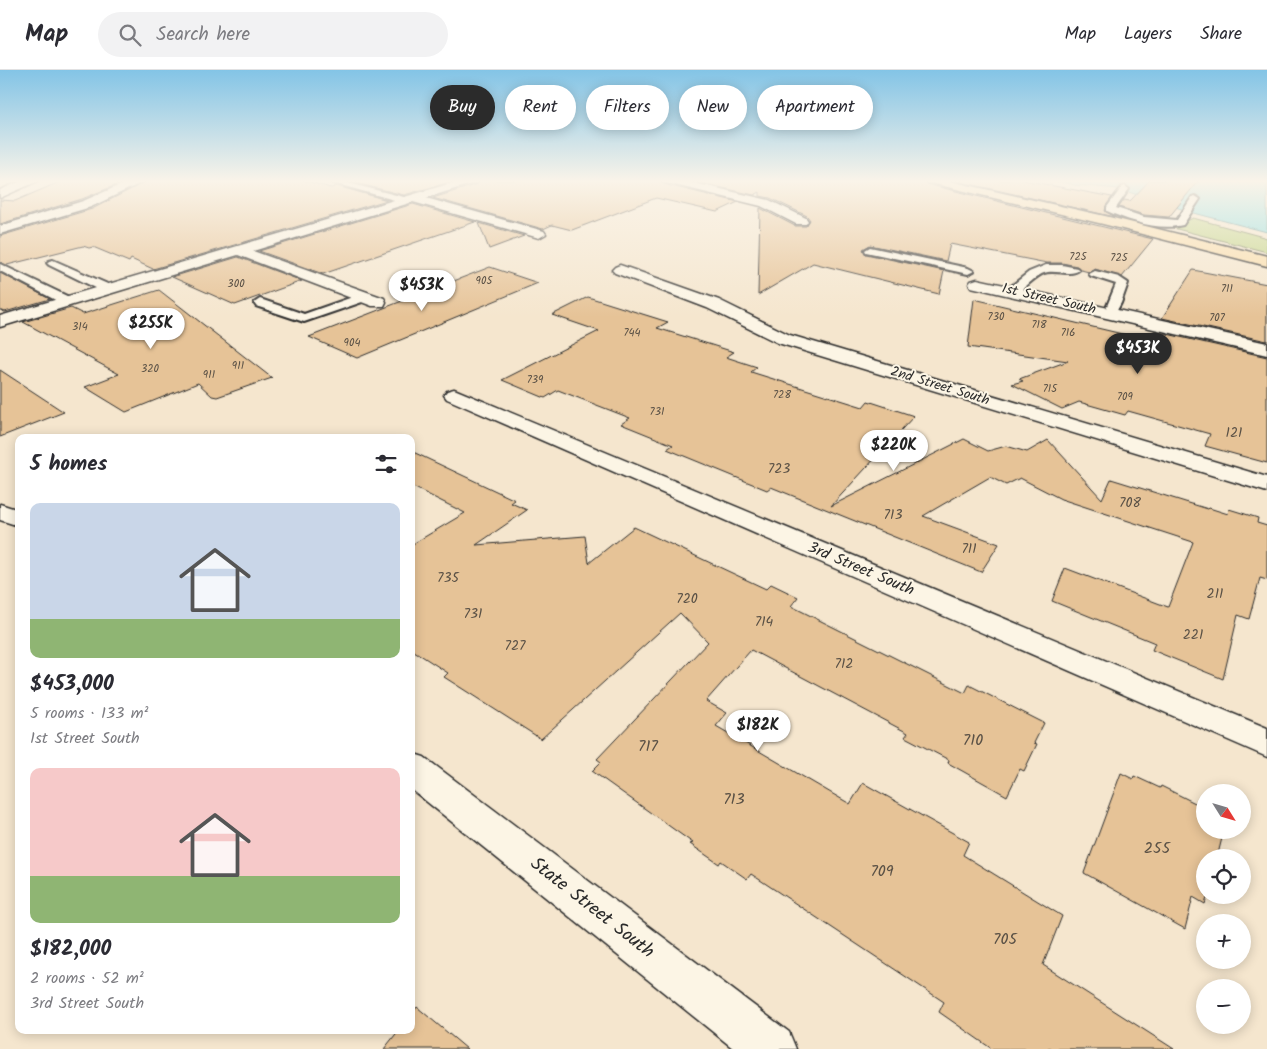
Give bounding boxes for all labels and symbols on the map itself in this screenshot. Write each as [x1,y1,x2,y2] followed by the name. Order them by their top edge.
[1069,248,1088,266] house number: 725
[1110,249,1129,267] house number: 725
[387,270,457,312] pin: $453K
[476,272,493,290] house number: 905
[227,275,245,293] house number: 300
[1000,277,1098,321] street label: 1st Street South
[1221,280,1233,298] house number: 711
[116,308,186,350] pin: $255K
[988,308,1005,326] house number: 730
[1209,309,1226,327] house number: 707
[1031,316,1047,334] house number: 718
[72,318,88,336] house number: 314
[623,324,641,342] house number: 744
[1061,324,1075,342] house number: 716
[1103,332,1173,375] pin: $453K
[344,334,360,352] house number: 904
[232,357,244,375] house number: 911
[141,360,160,378] house number: 320
[888,360,992,412] street label: 2nd Street South
[203,366,215,384] house number: 911
[527,371,544,389] house number: 739
[1043,380,1058,398] house number: 715
[773,386,791,404] house number: 728
[1117,388,1134,406] house number: 709
[650,403,664,421] house number: 731
[1226,422,1242,444] house number: 121
[859,430,929,472] pin: $220K
[768,458,790,480] house number: 723
[1119,492,1142,514] house number: 708
[884,504,902,526] house number: 713
[804,535,918,603] street label: 3rd Street South
[961,538,977,560] house number: 711
[437,567,460,589] house number: 735
[1207,583,1223,605] house number: 211
[676,588,698,610] house number: 720
[464,603,482,625] house number: 731
[755,611,774,633] house number: 714
[1183,624,1203,646] house number: 221
[504,635,526,657] house number: 727
[835,653,853,675] house number: 712
[723,710,793,752] pin: $182K
[963,728,983,753] house number: 710
[638,734,659,759] house number: 717
[1196,784,1251,839] north arrow
[723,787,745,812] house number: 713
[1144,836,1172,861] house number: 255
[523,850,661,966] street label: State Street South
[870,859,894,884] house number: 709
[993,927,1018,952] house number: 705

